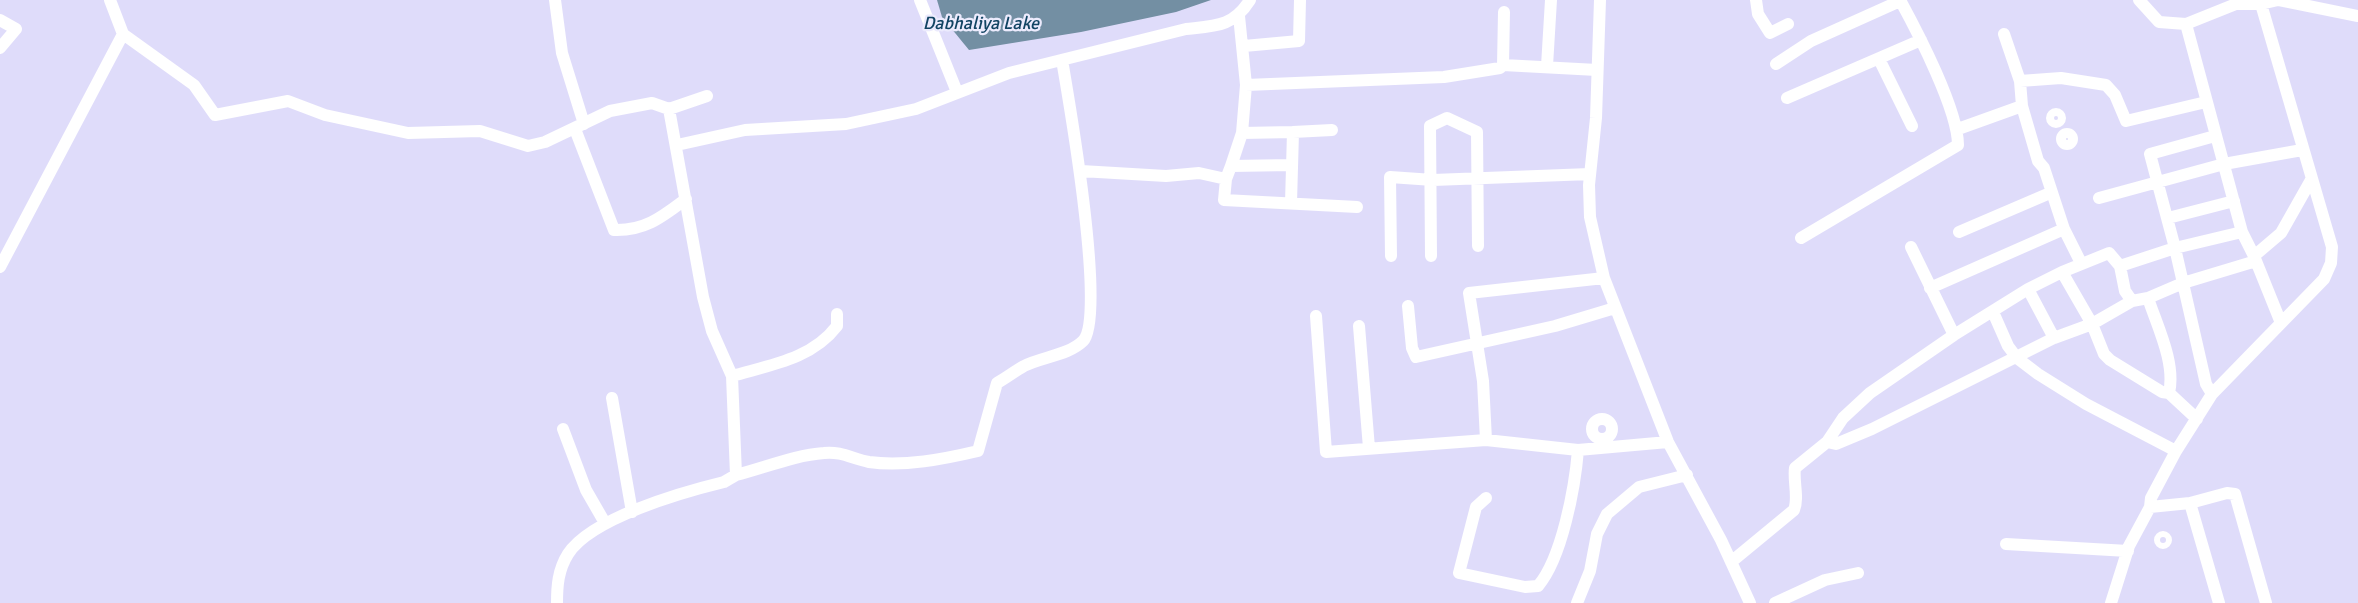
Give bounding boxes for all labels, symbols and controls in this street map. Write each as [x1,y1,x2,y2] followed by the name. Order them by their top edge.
[923,13,1039,35] water label: Dabhaliya Lake

